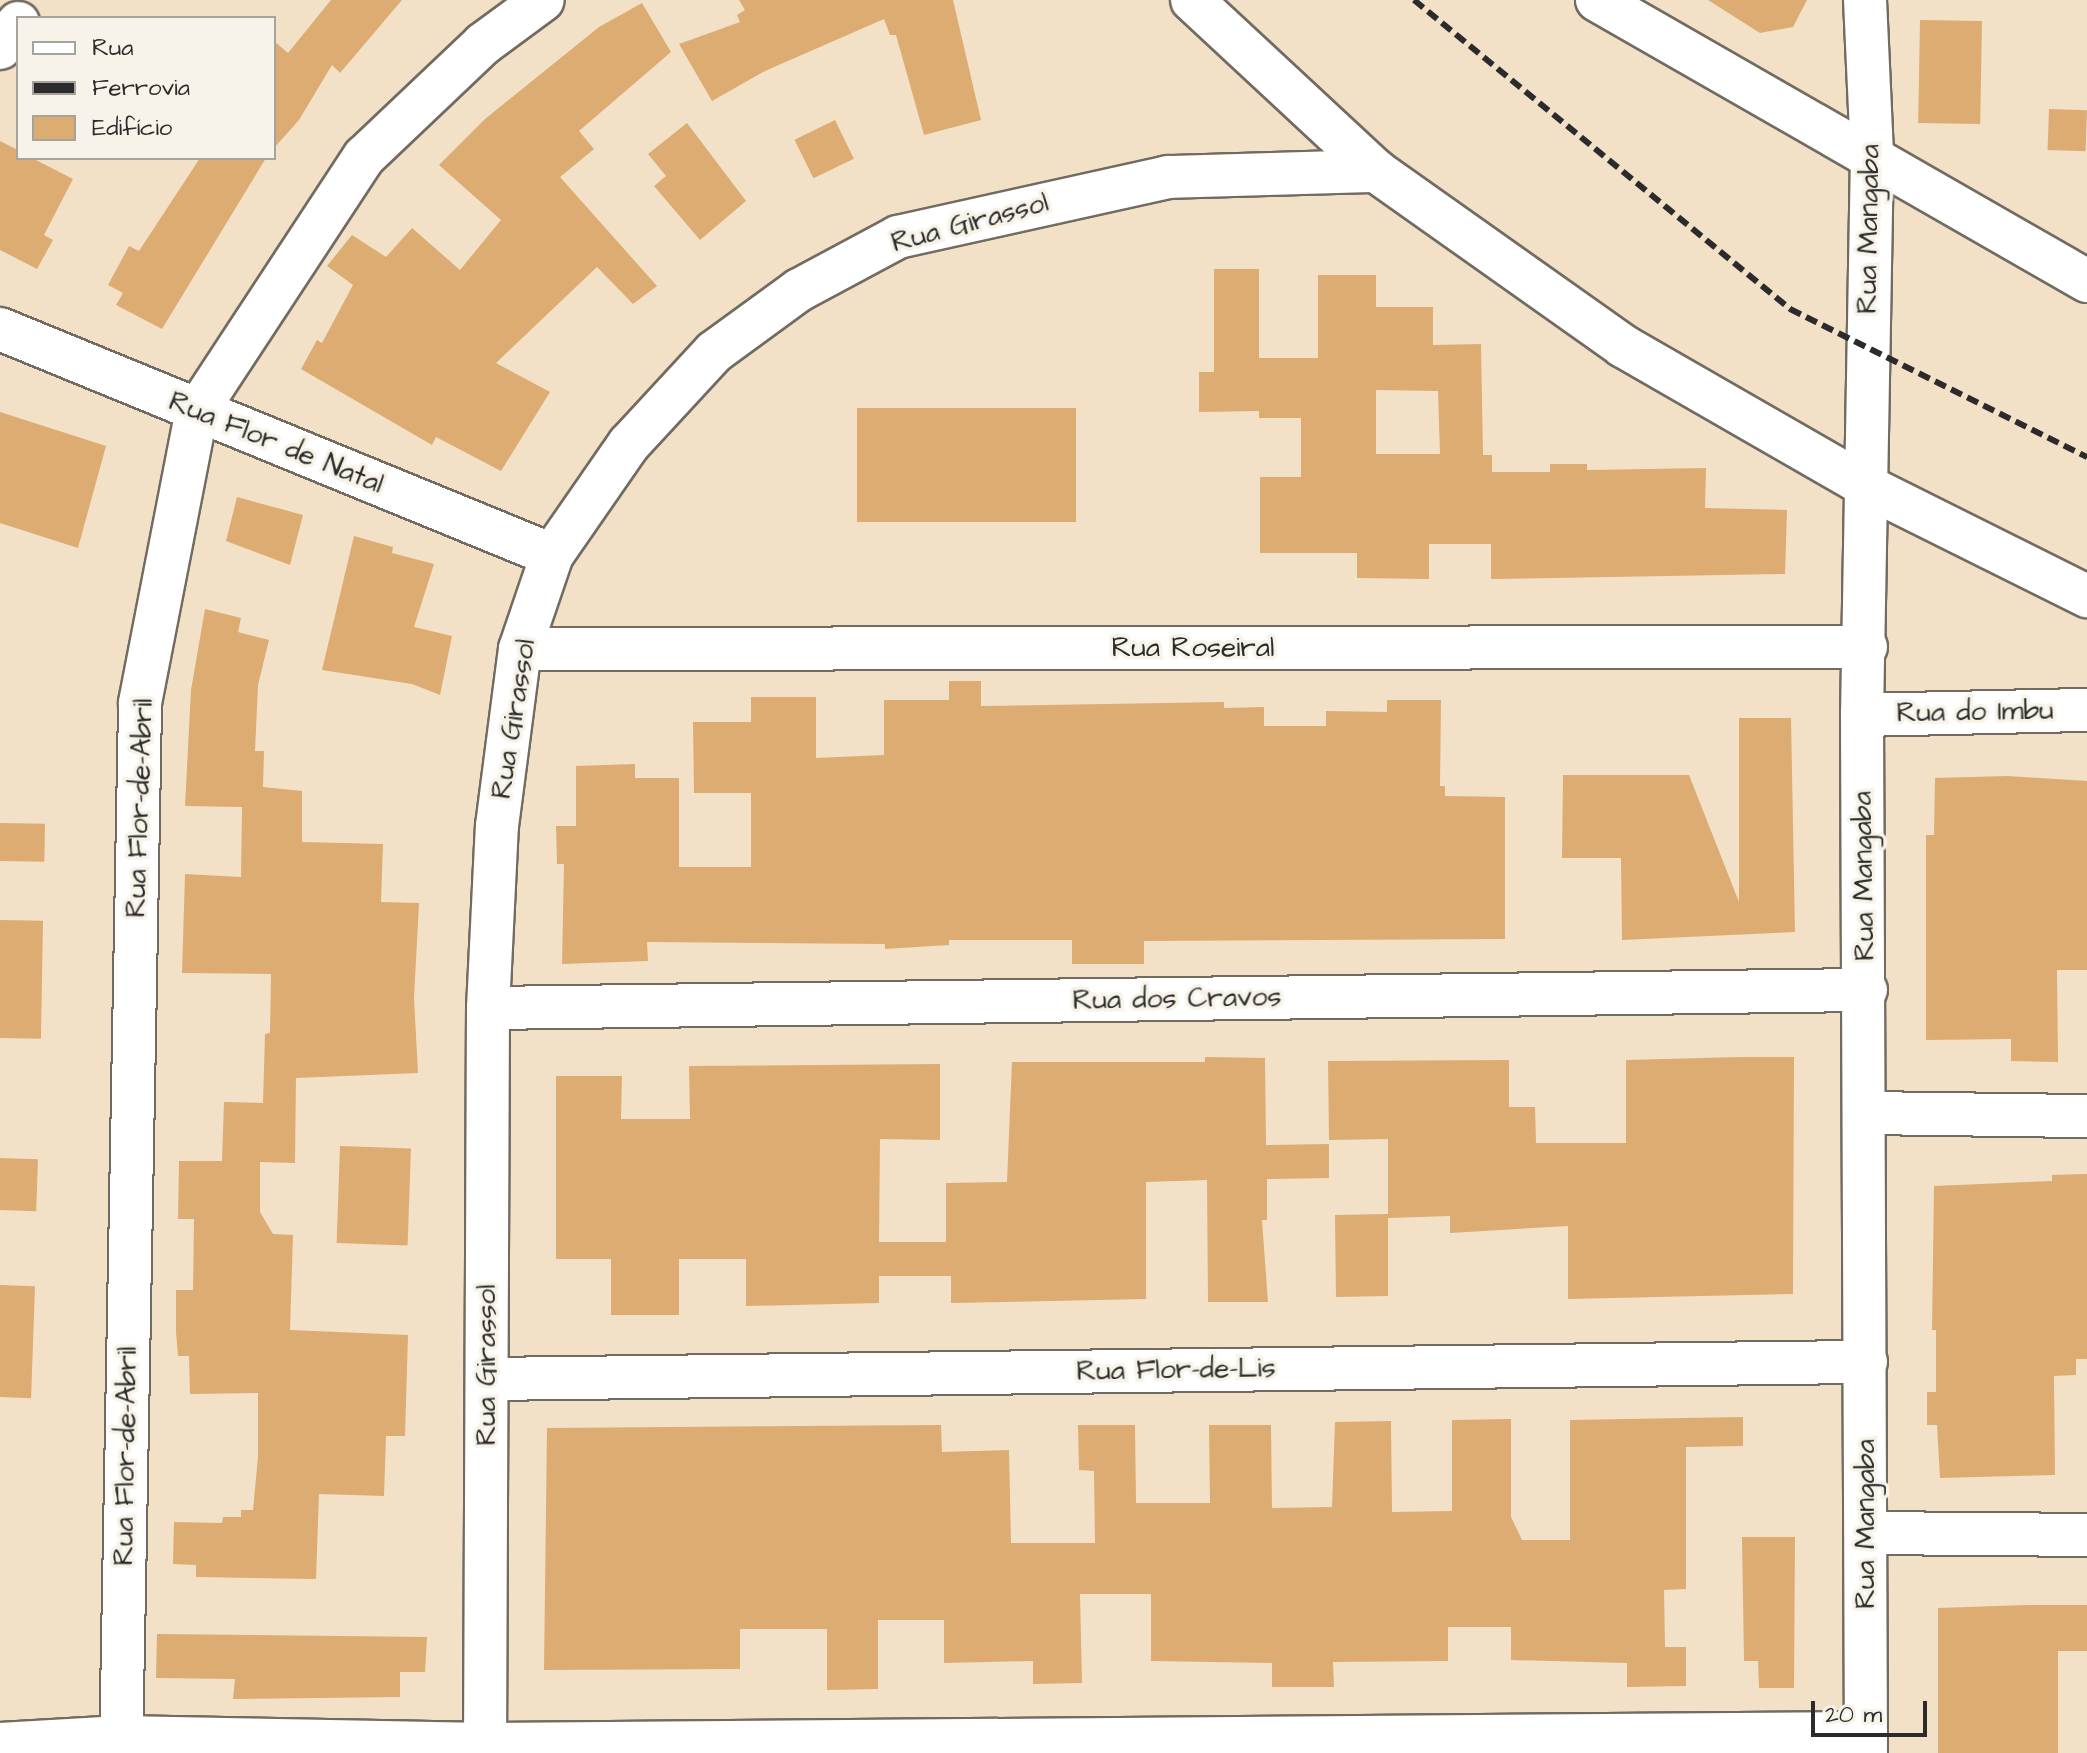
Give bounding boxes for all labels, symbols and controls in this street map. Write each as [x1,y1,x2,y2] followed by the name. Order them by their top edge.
[16,16,276,160] legend
[92,31,134,65] text: Rua
[92,71,190,105] text: Ferrovia
[92,111,172,145] text: Edifício
[1851,144,1887,314] street label: Rua Mangaba
[888,186,1052,260] street label: Rua Girassol
[164,385,388,501] street label: Rua Flor de Natal
[1112,631,1274,665] street label: Rua Roseiral
[485,637,543,801] street label: Rua Girassol
[1896,694,2054,730] street label: Rua do Imbu
[119,698,161,918] street label: Rua Flor-de-Abril
[1846,791,1882,961] street label: Rua Mangaba
[1072,980,1282,1018] street label: Rua dos Cravos
[470,1284,504,1446] street label: Rua Girassol
[107,1346,145,1566] street label: Rua Flor-de-Abril
[1076,1351,1276,1389] street label: Rua Flor-de-Lis
[1849,1439,1883,1609] street label: Rua Mangaba
[1815,1685,1931,1735] scale bar
[1825,1698,1882,1732] text: 20 m

